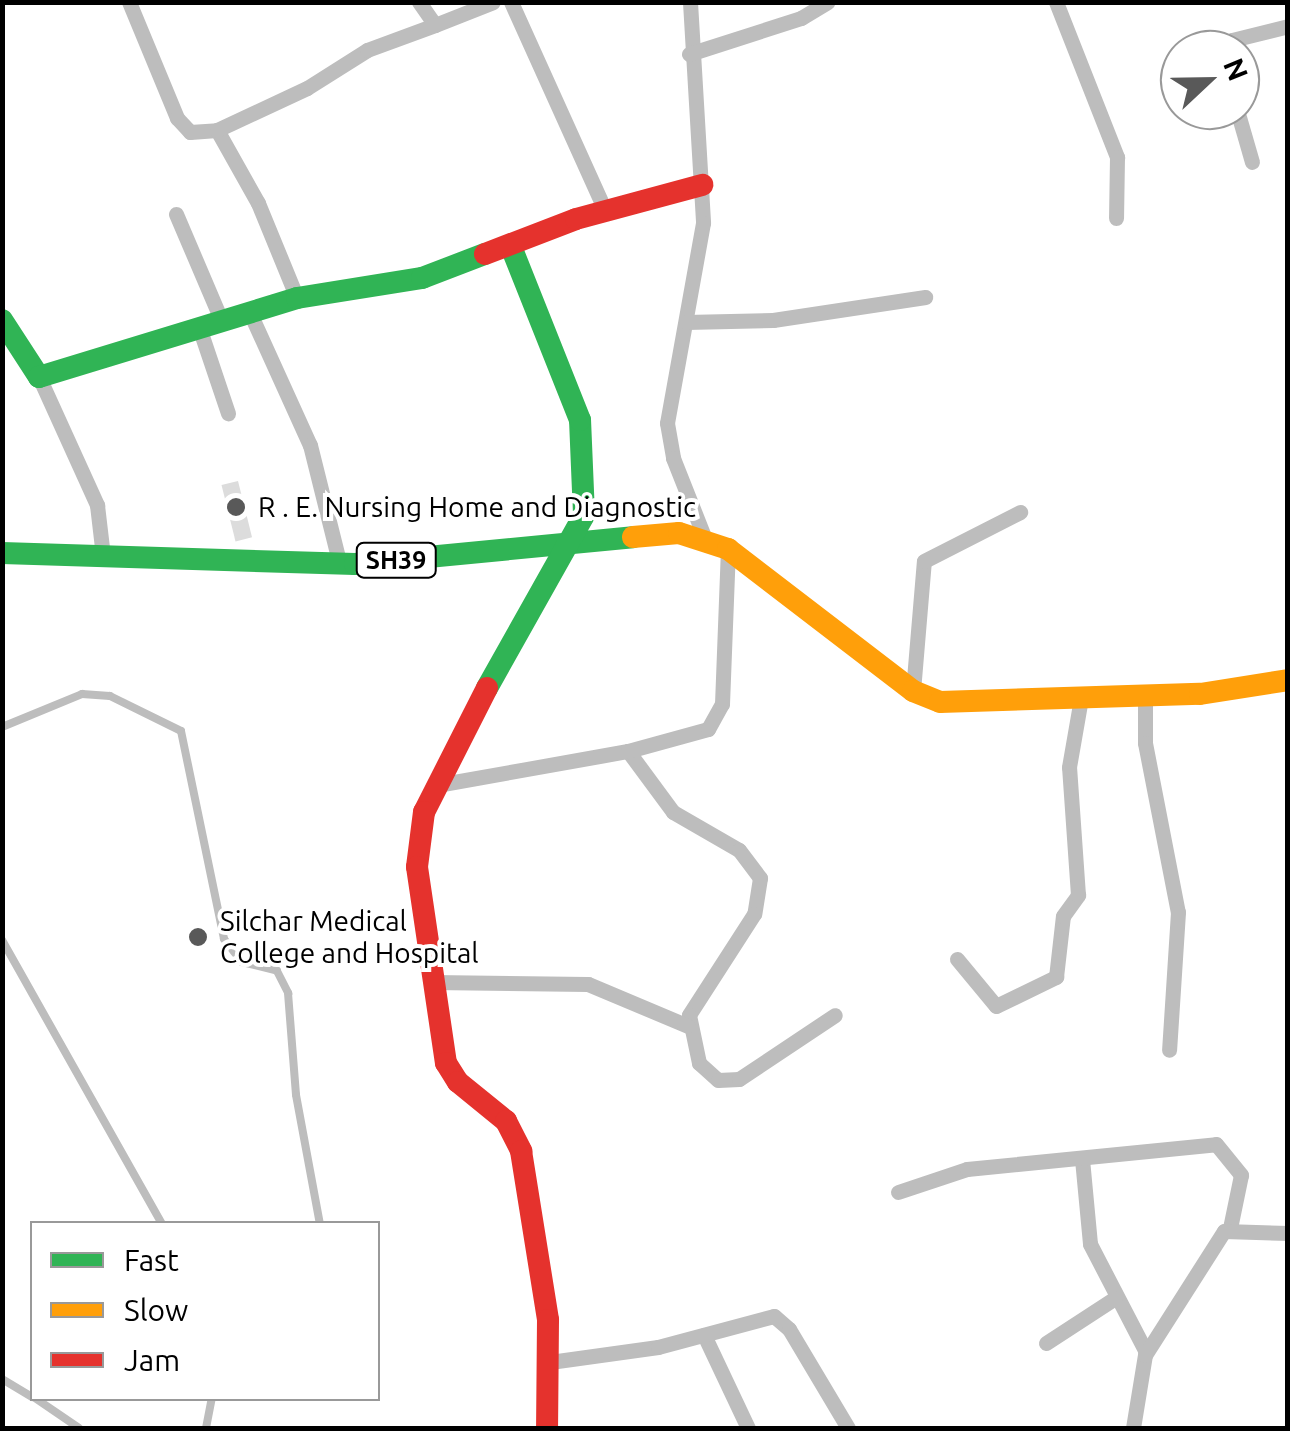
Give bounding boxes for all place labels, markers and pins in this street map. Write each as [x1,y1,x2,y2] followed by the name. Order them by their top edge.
[258,490,696,524] place label: R . E. Nursing Home and Diagnostic
[223,494,249,520] marker: R . E. Nursing Home and Diagnostic
[220,904,479,970] place label: Silchar Medical College and Hospital
[185,924,211,950] marker: Silchar Medical College and Hospital

